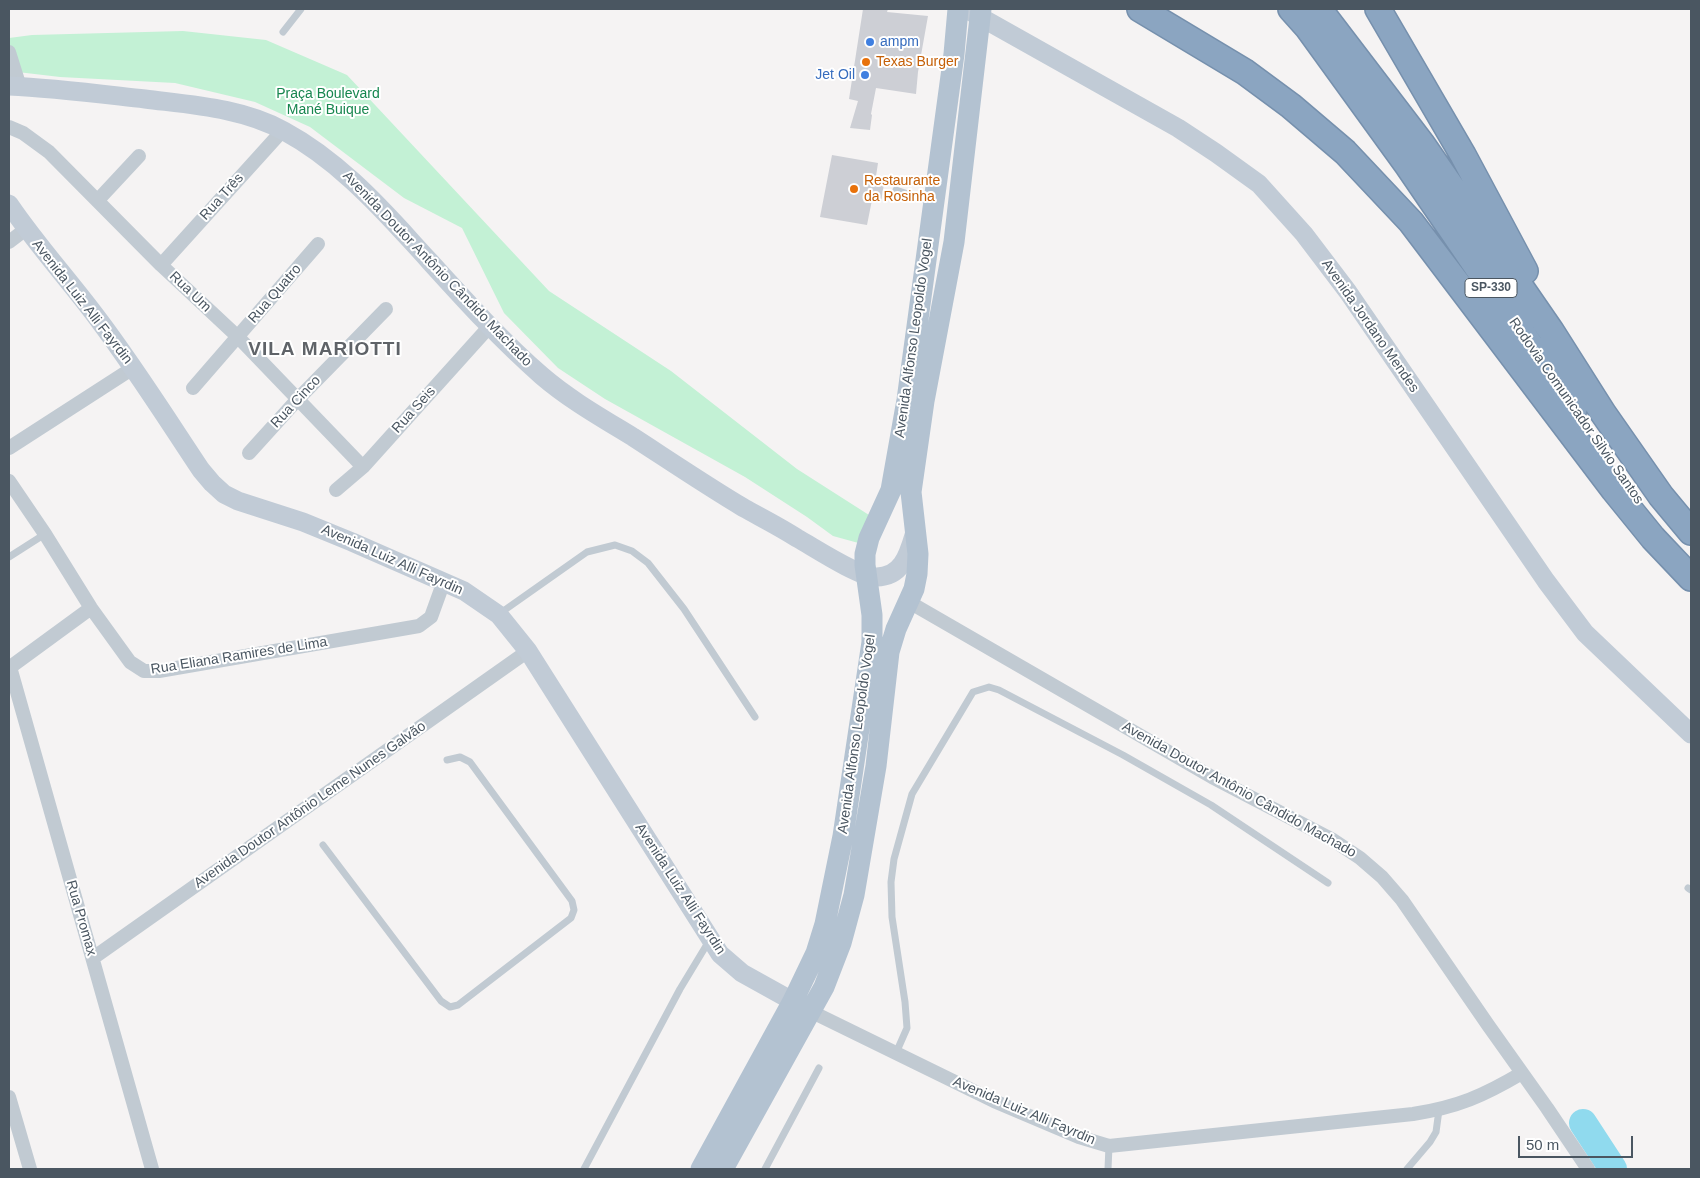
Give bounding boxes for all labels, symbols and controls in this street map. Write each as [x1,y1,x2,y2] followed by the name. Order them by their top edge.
[880,34,919,50] place label: ampm
[864,36,876,48] marker: ampm
[876,54,958,70] place label: Texas Burger
[860,56,872,68] marker: Texas Burger
[815,67,855,83] place label: Jet Oil
[859,69,871,81] marker: Jet Oil
[276,86,380,118] park label: Praça Boulevard Mané Buique
[339,168,535,370] street label: Avenida Doutor Antônio Cândido Machado
[197,170,247,224] street label: Rua Três
[864,173,940,206] place label: Restaurante da Rosinha
[848,183,860,195] marker: Restaurante da Rosinha
[28,237,136,367] street label: Avenida Luiz Alli Fayrdin
[892,237,936,439] street label: Avenida Alfonso Leopoldo Vogel
[1318,256,1422,396] street label: Avenida Jordano Mendes
[245,261,305,327] street label: Rua Quatro
[166,268,214,316] street label: Rua Um
[1465,278,1517,298] road number: SP-330
[1505,315,1647,507] street label: Rodovia Comunicador Silvio Santos
[247,339,403,361] district label: VILA MARIOTTI
[268,372,324,432] street label: Rua Cinco
[389,383,439,437] street label: Rua Seis
[319,521,465,599] street label: Avenida Luiz Alli Fayrdin
[835,633,879,835] street label: Avenida Alfonso Leopoldo Vogel
[150,634,328,678] street label: Rua Eliana Ramires de Lima
[191,718,429,892] street label: Avenida Doutor Antônio Leme Nunes Galvão
[1119,718,1359,862] street label: Avenida Doutor Antônio Cândido Machado
[631,820,729,958] street label: Avenida Luiz Alli Fayrdin
[62,878,100,958] street label: Rua Promax
[950,1073,1098,1149] street label: Avenida Luiz Alli Fayrdin
[1520,1126,1635,1158] scale bar
[1526,1136,1559,1153] text: 50 m

